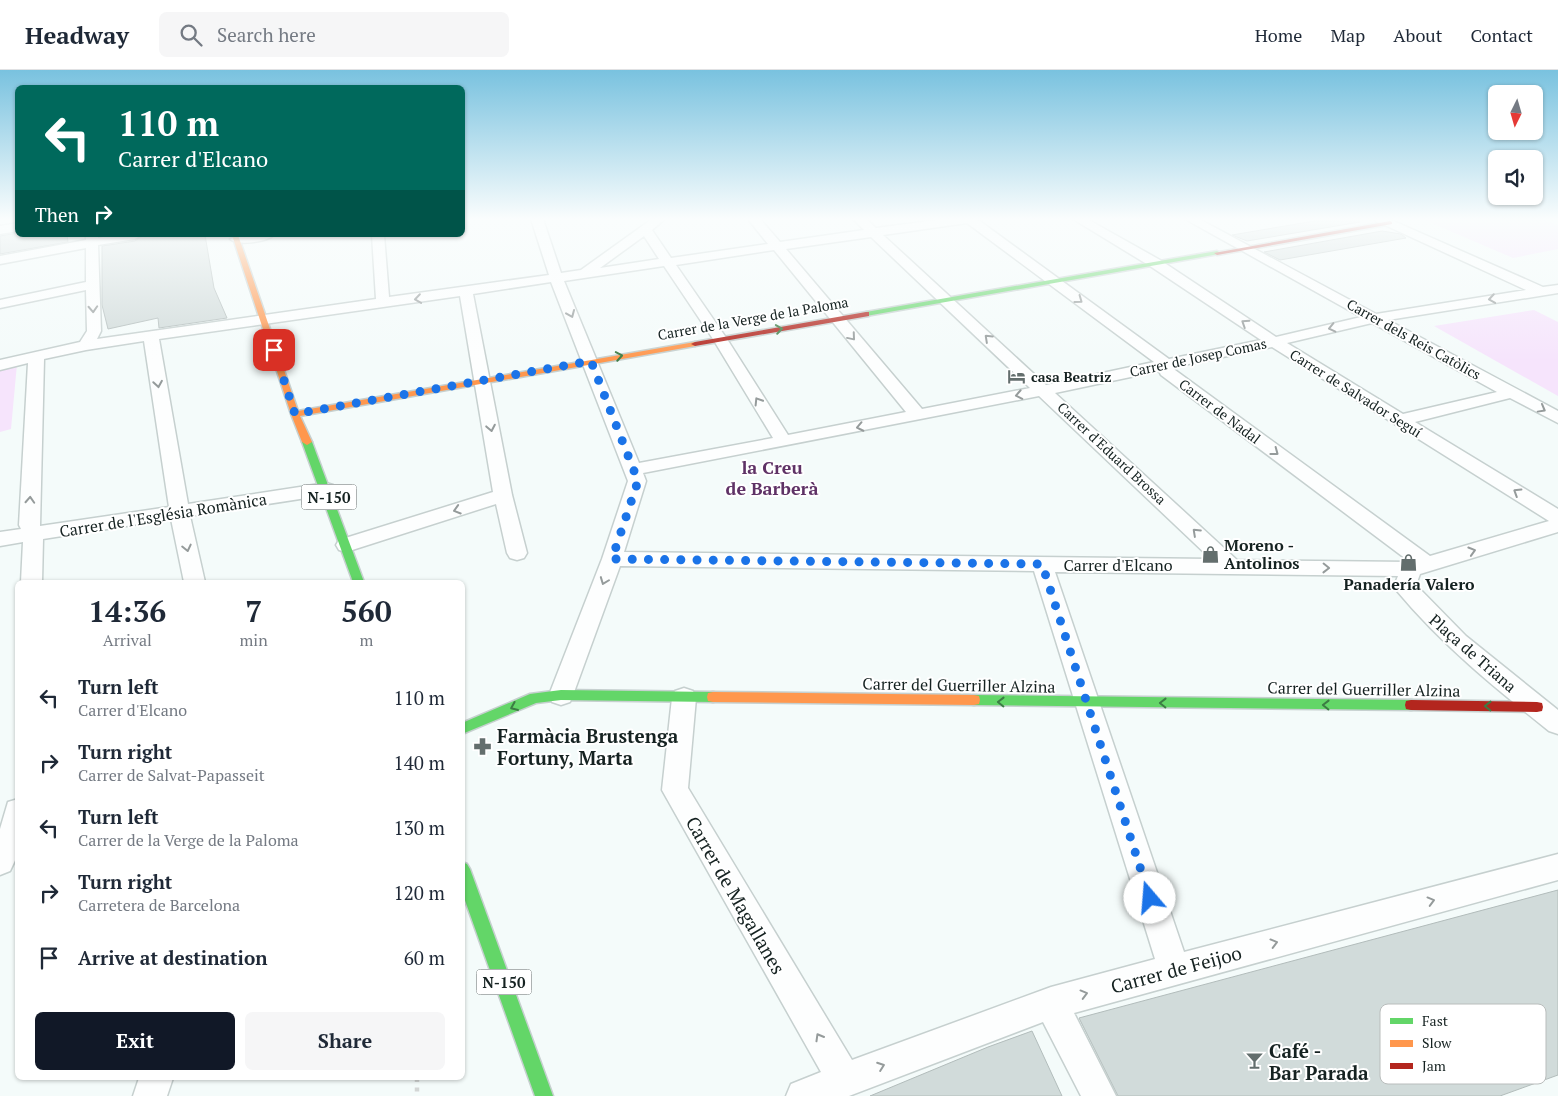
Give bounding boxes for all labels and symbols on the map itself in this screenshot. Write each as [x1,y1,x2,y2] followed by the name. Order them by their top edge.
[1488,85,1542,140] north arrow
[656,292,850,344] street label: Carrer de la Verge de la Paloma
[414,293,422,303] one-way arrow
[1488,293,1496,303] one-way arrow
[1073,294,1083,303] one-way arrow
[1344,294,1484,384] street label: Carrer dels Reis Catòlics
[88,306,99,314] one-way arrow
[565,309,576,318] one-way arrow
[1242,319,1251,329] one-way arrow
[1328,322,1337,333] one-way arrow
[775,324,783,335] one-way arrow
[253,329,295,371] pin
[847,332,856,341] one-way arrow
[1128,333,1268,381] street label: Carrer de Josep Comas
[984,334,993,343] one-way arrow
[1286,345,1426,442] street label: Carrer de Salvador Seguí
[614,352,623,362] one-way arrow
[1007,366,1027,386] hotel icon: casa Beatriz
[1031,367,1111,386] place label: casa Beatriz
[1175,374,1265,448] street label: Carrer de Nadal
[153,380,163,389] one-way arrow
[1015,389,1024,400] one-way arrow
[755,397,765,406] one-way arrow
[1054,398,1170,508] street label: Carrer d'Eduard Brossa
[1536,403,1545,413] one-way arrow
[856,421,865,431] one-way arrow
[485,424,495,433] one-way arrow
[1269,446,1279,455] one-way arrow
[726,455,818,500] district label: la Creu de Barberà
[302,484,356,510] road number: N-150
[58,488,268,542] street label: Carrer de l'Església Romànica
[1513,489,1522,499] one-way arrow
[25,495,35,503] one-way arrow
[453,504,462,514] one-way arrow
[1192,529,1201,538] one-way arrow
[1224,534,1300,574] place label: Moreno - Antolinos
[181,543,192,552] one-way arrow
[1200,544,1220,564] shop icon: Moreno - Antolinos
[1467,546,1476,556] one-way arrow
[1399,552,1419,572] shop icon: Panadería Valero
[1063,554,1173,576] street label: Carrer d'Elcano
[1322,562,1330,573] one-way arrow
[1343,573,1475,595] place label: Panadería Valero
[600,576,610,585] one-way arrow
[1425,609,1521,697] street label: Plaça de Triana
[862,672,1056,698] street label: Carrer del Guerriller Alzina
[1267,676,1461,702] street label: Carrer del Guerriller Alzina
[996,697,1004,707] one-way arrow
[1159,698,1167,709] one-way arrow
[510,700,519,711] one-way arrow
[1321,700,1329,710] one-way arrow
[1484,701,1492,712] one-way arrow
[497,723,679,770] place label: Farmàcia Brustenga Fortuny, Marta
[473,736,493,756] pharmacy icon: Farmàcia Brustenga Fortuny, Marta
[681,812,791,978] street label: Carrer de Magallanes
[1123,871,1175,923] position arrow
[1427,896,1436,907] one-way arrow
[1270,938,1279,949] one-way arrow
[1108,939,1244,999] street label: Carrer de Feijoo
[476,970,532,994] road number: N-150
[1079,990,1087,1000] one-way arrow
[1380,1004,1546,1084] legend
[1422,1011,1449,1030] text: Fast
[1422,1033,1452,1052] text: Slow
[815,1034,825,1043] one-way arrow
[1269,1038,1369,1085] place label: Café - Bar Parada
[1245,1051,1265,1071] bar icon: Café - Bar Parada
[1422,1056,1446,1075] text: Jam
[876,1062,885,1072] one-way arrow

